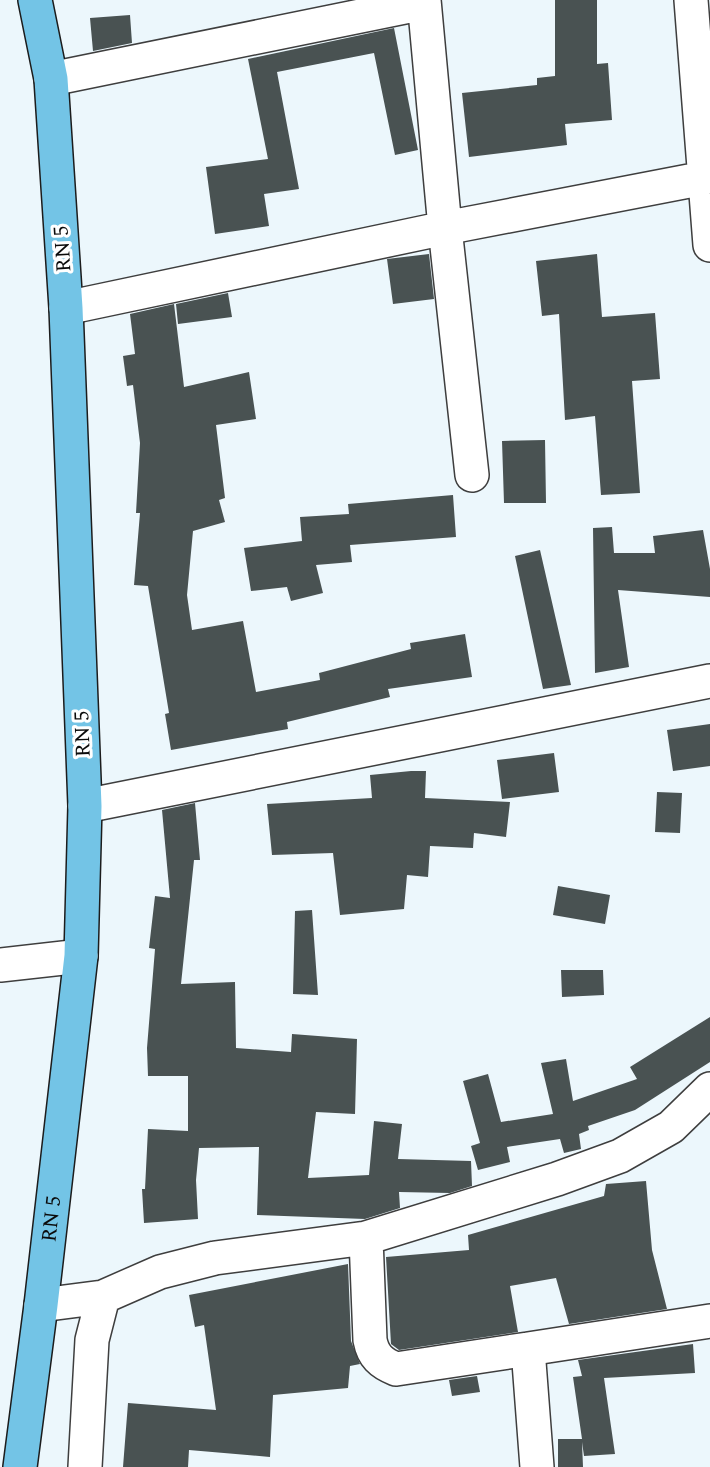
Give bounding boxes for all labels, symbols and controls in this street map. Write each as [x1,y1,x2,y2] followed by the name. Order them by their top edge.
[45,225,81,273] street label: RN 5
[66,710,100,758] street label: RN 5
[33,1194,70,1244] street label: RN 5

